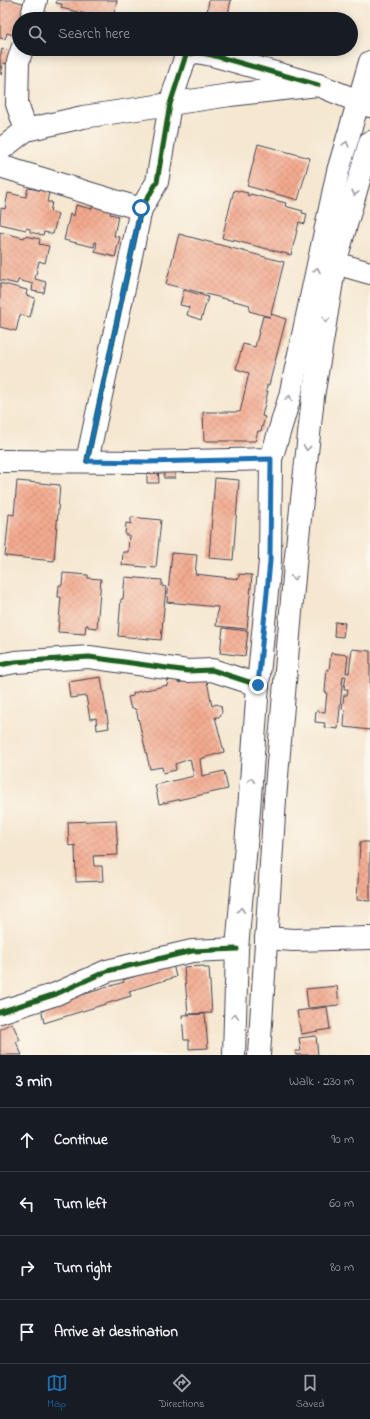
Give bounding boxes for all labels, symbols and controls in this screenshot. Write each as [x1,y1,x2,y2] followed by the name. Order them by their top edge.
[12,12,358,56] search box
[26,23,48,45] icon: search
[58,23,130,45] text: Search here
[341,140,350,147] one-way arrow
[351,190,359,196] one-way arrow
[132,199,150,217] route start
[312,267,320,274] one-way arrow
[322,317,331,323] one-way arrow
[285,394,293,401] one-way arrow
[303,445,312,451] one-way arrow
[289,575,298,581] one-way arrow
[249,676,267,694] route end
[247,777,256,784] one-way arrow
[236,907,245,913] one-way arrow
[231,1013,239,1019] one-way arrow
[16,1069,52,1094] text: 3 min
[289,1072,354,1091] text: Walk · 230 m
[16,1129,38,1151] icon: ahead
[54,1129,108,1151] text: Continue
[331,1130,354,1149] text: 90 m
[16,1193,38,1215] icon: left
[54,1193,107,1215] text: Turn left
[329,1194,354,1213] text: 60 m
[16,1257,38,1279] icon: right
[54,1257,112,1279] text: Turn right
[330,1258,354,1277] text: 80 m
[16,1321,38,1343] icon: arrive
[54,1321,178,1343] text: Arrive at destination
[46,1372,68,1412] tab: Map
[159,1372,204,1412] tab: Directions
[296,1372,324,1412] tab: Saved

